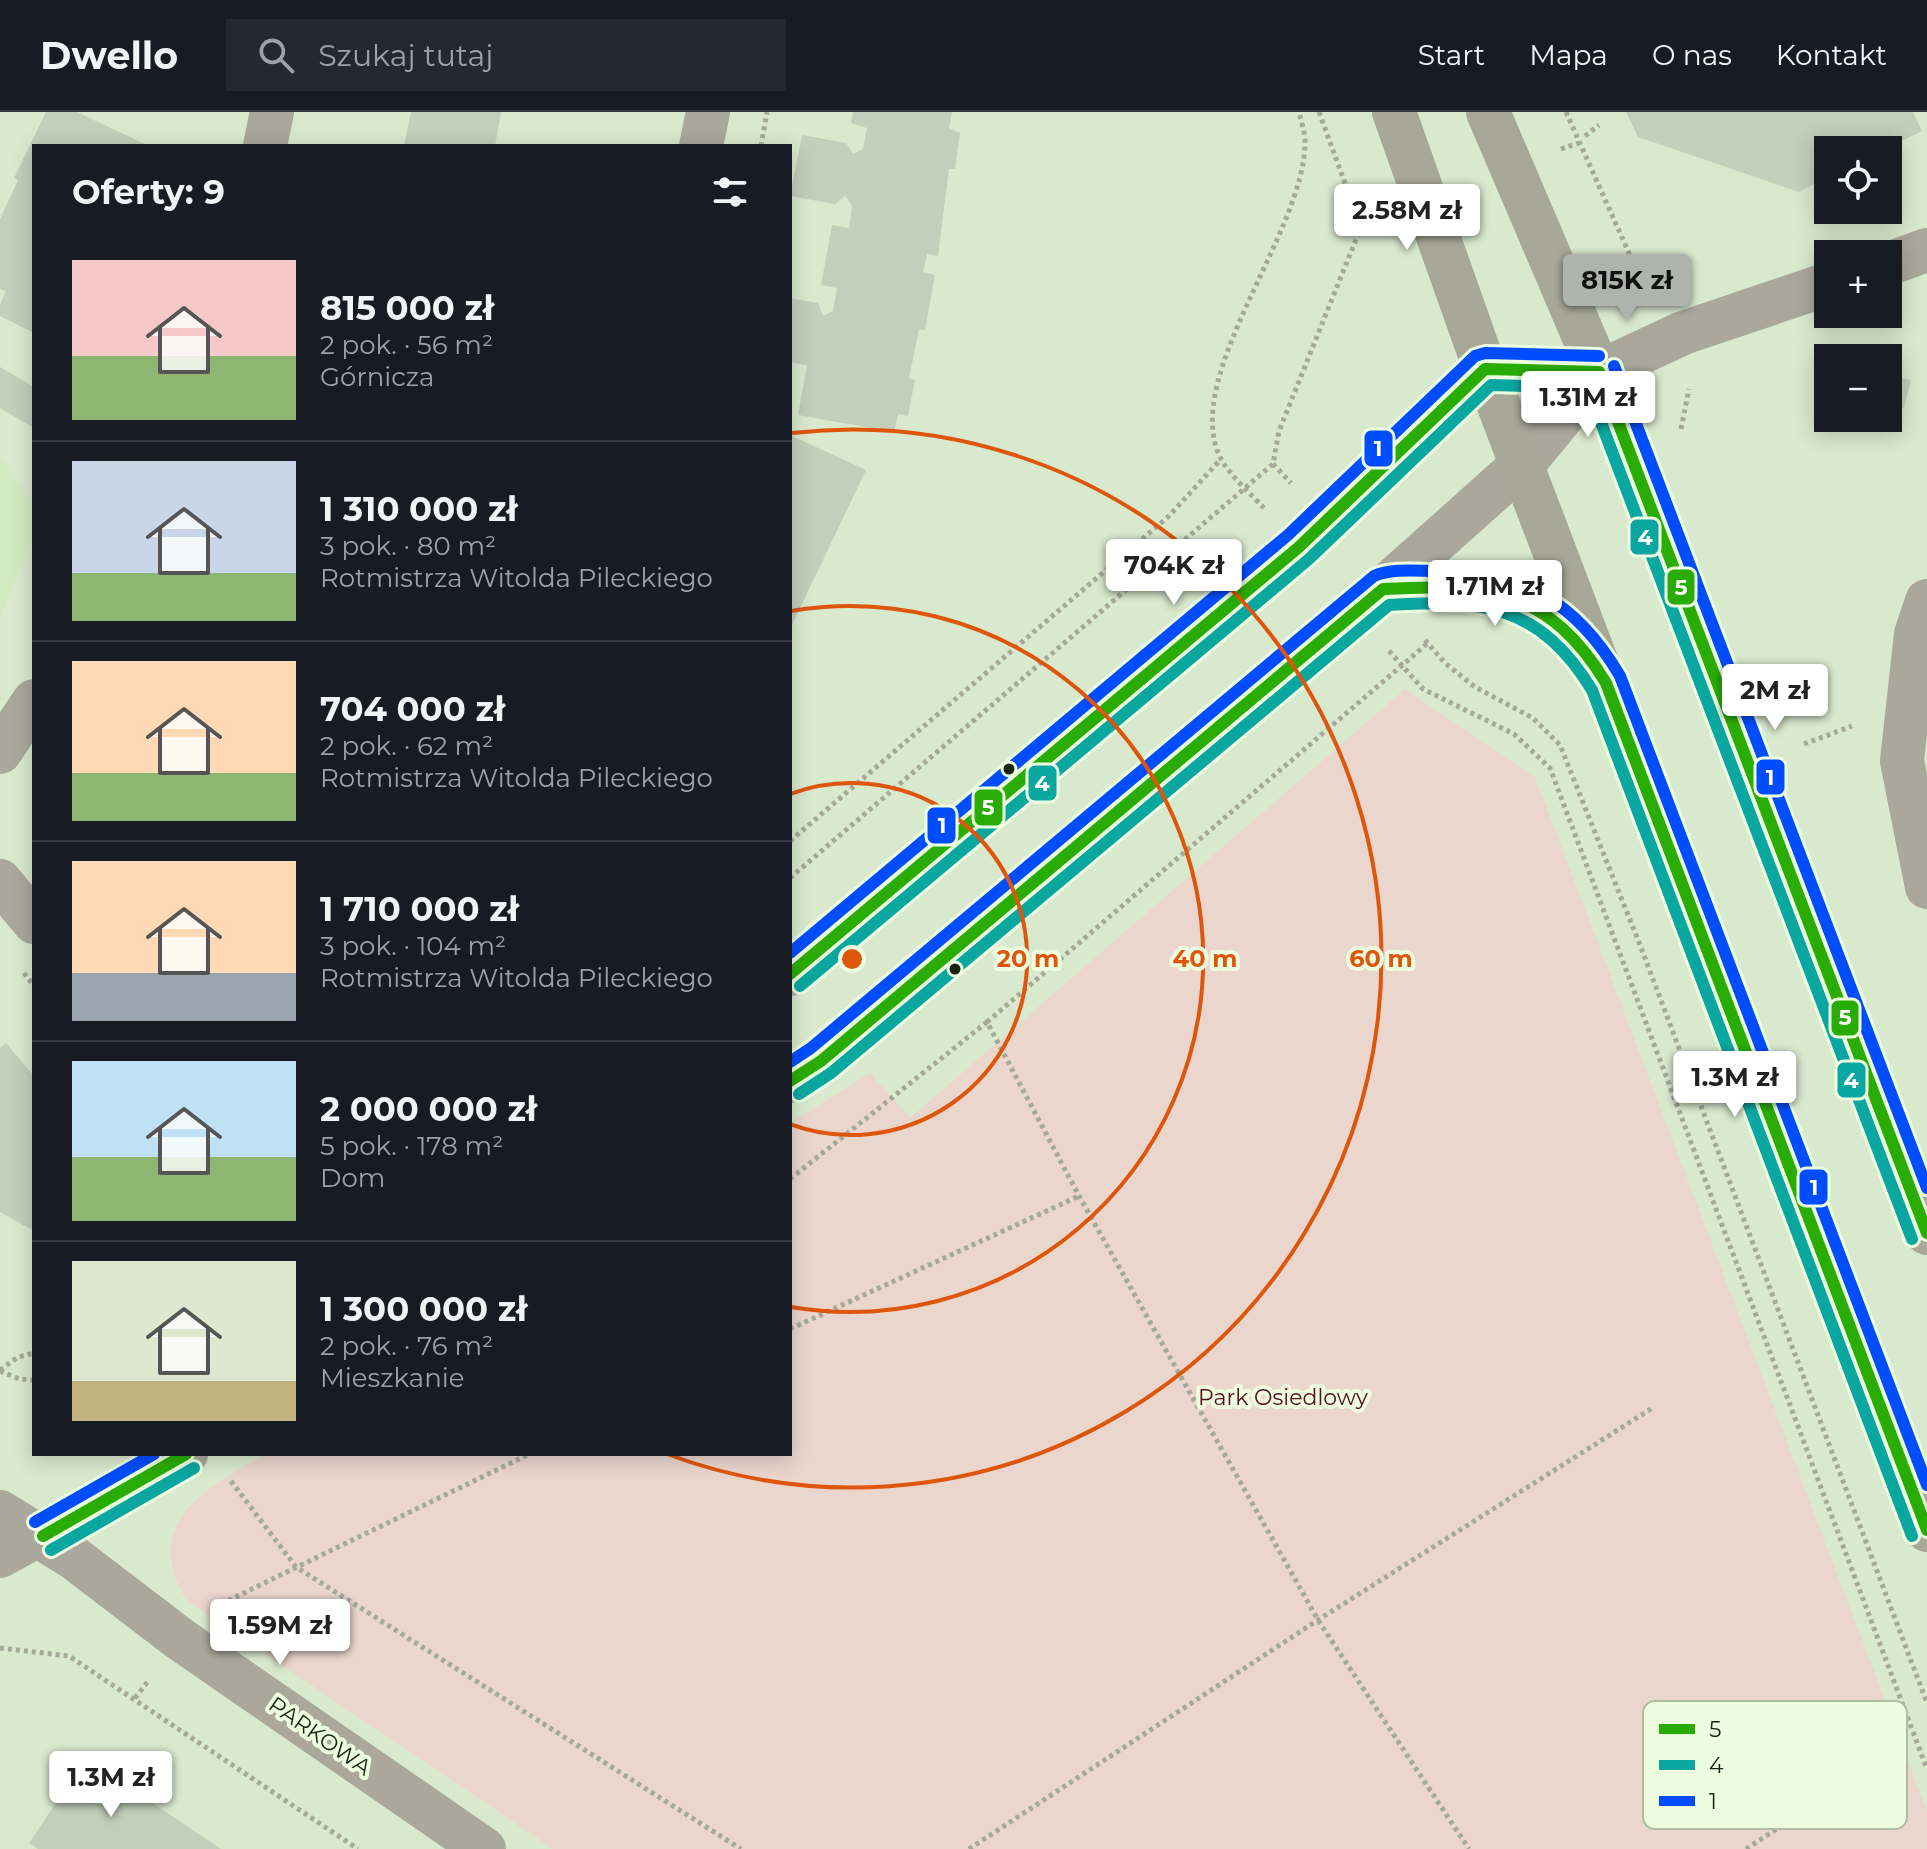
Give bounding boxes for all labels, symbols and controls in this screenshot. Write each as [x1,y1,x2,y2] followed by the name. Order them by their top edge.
[226,19,786,91] search box
[40,32,178,79] text: Dwello
[254,33,298,77] icon: search
[318,37,493,74] text: Szukaj tutaj
[1418,38,1485,72] text: Start
[1529,38,1608,72] text: Mapa
[1652,38,1732,72] text: O nas
[1776,38,1887,72] text: Kontakt
[1814,136,1902,432] map controls
[1814,136,1902,224] button: locate
[708,170,752,214] icon: filters
[72,171,225,213] text: Oferty: 9
[1324,184,1490,252] pin: 2.58M zł
[1352,194,1462,226] text: 2.58M zł
[1814,240,1902,328] button: +
[1553,254,1701,322] pin: 815K zł
[1581,264,1673,296] text: 815K zł
[320,287,494,329] text: 815 000 zł
[136,292,232,388] icon: home
[320,329,493,361] text: 2 pok. · 56 m²
[1814,344,1902,432] button: −
[320,361,434,393] text: Górnicza
[1505,371,1671,439] pin: 1.31M zł
[1539,381,1637,413] text: 1.31M zł
[1363,429,1394,468] line badge: 1
[1374,435,1382,462] text: 1
[320,488,518,530] text: 1 310 000 zł
[136,493,232,589] icon: home
[1629,518,1660,556] line badge: 4
[1637,524,1653,551] text: 4
[320,530,496,562] text: 3 pok. · 80 m²
[1100,539,1248,607] pin: 704K zł
[1124,549,1224,581] text: 704K zł
[1412,560,1578,628] pin: 1.71M zł
[320,562,713,594] text: Rotmistrza Witolda Pileckiego
[1666,568,1696,606] line badge: 5
[1446,570,1544,602] text: 1.71M zł
[1674,574,1688,601] text: 5
[1719,664,1831,732] pin: 2M zł
[1740,674,1810,706] text: 2M zł
[320,688,505,730] text: 704 000 zł
[136,693,232,789] icon: home
[320,730,493,762] text: 2 pok. · 62 m²
[1755,758,1786,796] line badge: 1
[1001,761,1017,777] unlabelled marker
[320,762,713,794] text: Rotmistrza Witolda Pileckiego
[1027,764,1058,802] line badge: 4
[1766,764,1774,791] text: 1
[1034,770,1050,797] text: 4
[973,788,1004,827] line badge: 5
[981,794,995,821] text: 5
[926,806,957,845] line badge: 1
[938,812,946,839] text: 1
[320,888,519,930] text: 1 710 000 zł
[136,893,232,989] icon: home
[320,930,506,962] text: 3 pok. · 104 m²
[997,944,1059,973] text: 20 m
[1173,944,1237,973] text: 40 m
[1349,944,1413,973] text: 60 m
[838,945,866,973] centre of rings
[947,961,963,977] unlabelled marker
[320,962,713,994] text: Rotmistrza Witolda Pileckiego
[1830,999,1860,1037] line badge: 5
[1838,1004,1852,1031] text: 5
[1661,1051,1809,1119] pin: 1.3M zł
[1691,1061,1779,1093] text: 1.3M zł
[1836,1061,1867,1099] line badge: 4
[1843,1067,1859,1094] text: 4
[320,1088,537,1130] text: 2 000 000 zł
[136,1093,232,1189] icon: home
[320,1130,503,1162] text: 5 pok. · 178 m²
[320,1162,385,1194] text: Dom
[1798,1168,1829,1206] line badge: 1
[1810,1174,1818,1201] text: 1
[320,1288,527,1330] text: 1 300 000 zł
[136,1293,232,1389] icon: home
[320,1330,493,1362] text: 2 pok. · 76 m²
[320,1362,464,1394] text: Mieszkanie
[1198,1384,1368,1411] park label: Park Osiedlowy
[197,1599,363,1667] pin: 1.59M zł
[228,1609,332,1641] text: 1.59M zł
[264,1691,377,1781] street label: PARKOWA
[1643,1701,1907,1829] legend
[1709,1716,1721,1743] text: 5
[37,1751,185,1819] pin: 1.3M zł
[1709,1752,1724,1779] text: 4
[67,1761,155,1793] text: 1.3M zł
[1709,1788,1717,1815] text: 1

